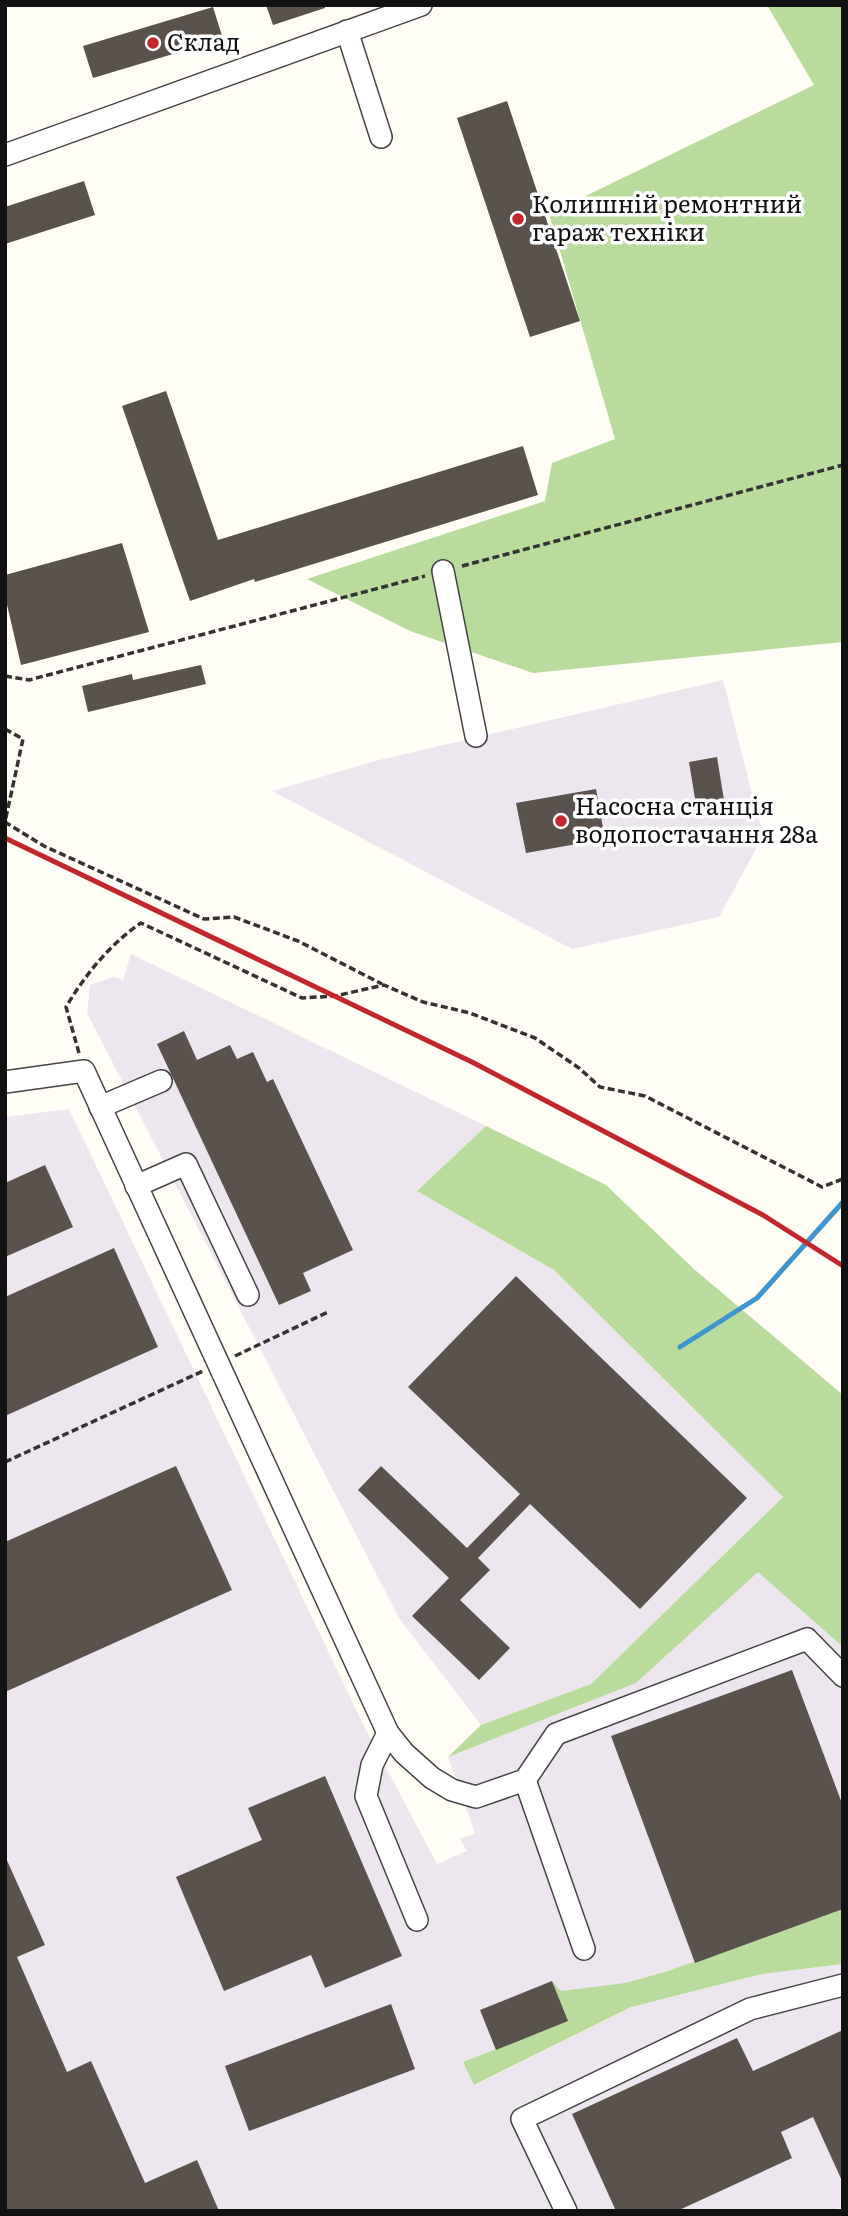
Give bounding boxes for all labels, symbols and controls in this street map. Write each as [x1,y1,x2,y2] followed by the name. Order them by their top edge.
[167,23,240,58] place label: Склад
[145,35,161,51] marker: Склад
[532,185,802,248] place label: Колишній ремонтний гараж техніки
[510,211,526,227] marker: Колишній ремонтний гараж техніки
[575,787,818,850] place label: Насосна станція водопостачання 28а
[553,813,569,829] marker: Насосна станція водопостачання 28а

